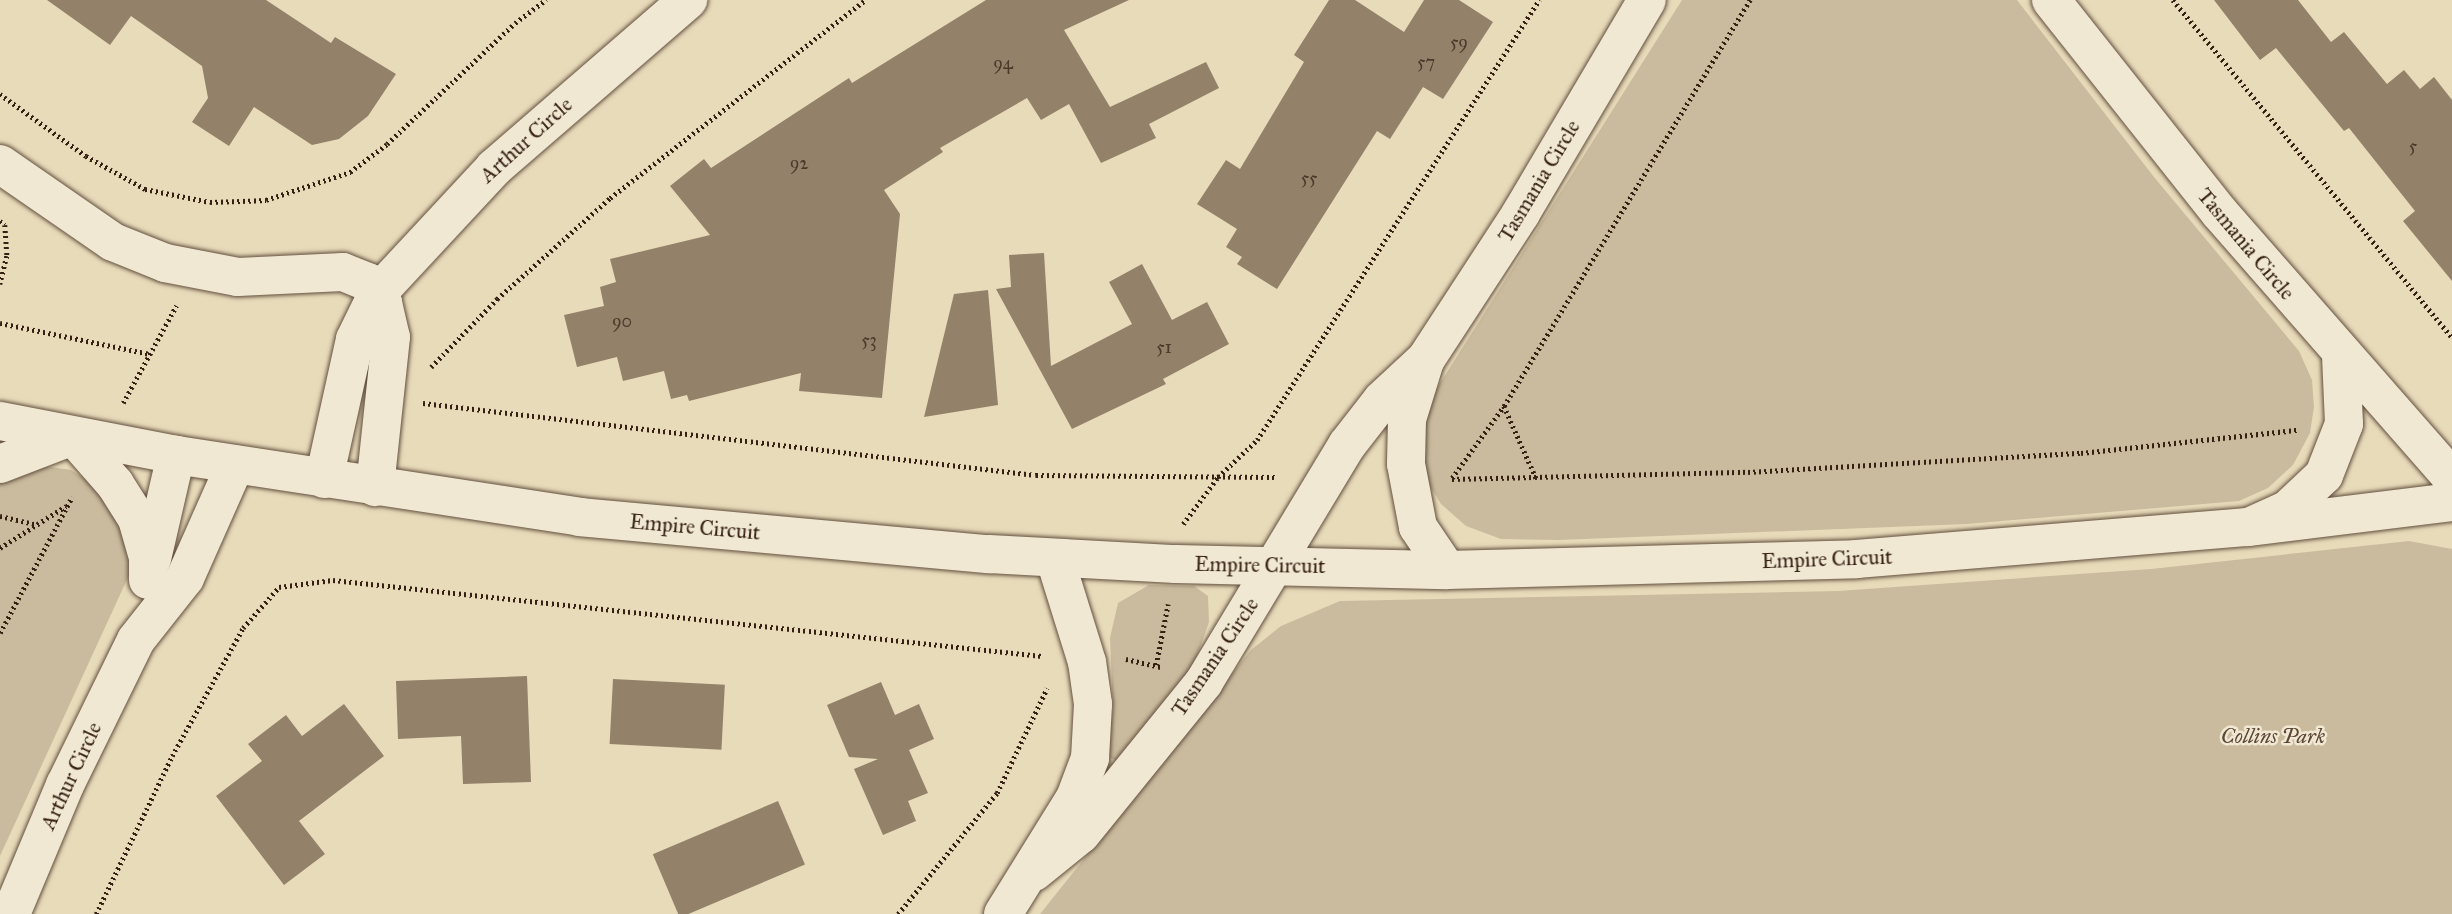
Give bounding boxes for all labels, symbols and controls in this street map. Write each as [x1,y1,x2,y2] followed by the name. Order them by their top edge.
[1450,31,1468,53] house number: 59
[1417,51,1435,73] house number: 57
[993,52,1013,74] house number: 94
[475,92,577,188] street label: Arthur Circle
[1493,115,1585,247] street label: Tasmania Circle
[2409,135,2417,157] house number: 5
[790,152,808,174] house number: 92
[1301,167,1317,189] house number: 55
[2192,183,2300,305] street label: Tasmania Circle
[612,310,632,332] house number: 90
[861,329,877,351] house number: 53
[1156,336,1172,358] house number: 51
[629,509,761,545] street label: Empire Circuit
[1761,544,1893,574] street label: Empire Circuit
[1194,551,1326,579] street label: Empire Circuit
[1166,593,1264,721] street label: Tasmania Circle
[35,718,107,834] street label: Arthur Circle
[2221,723,2325,749] park label: Collins Park

